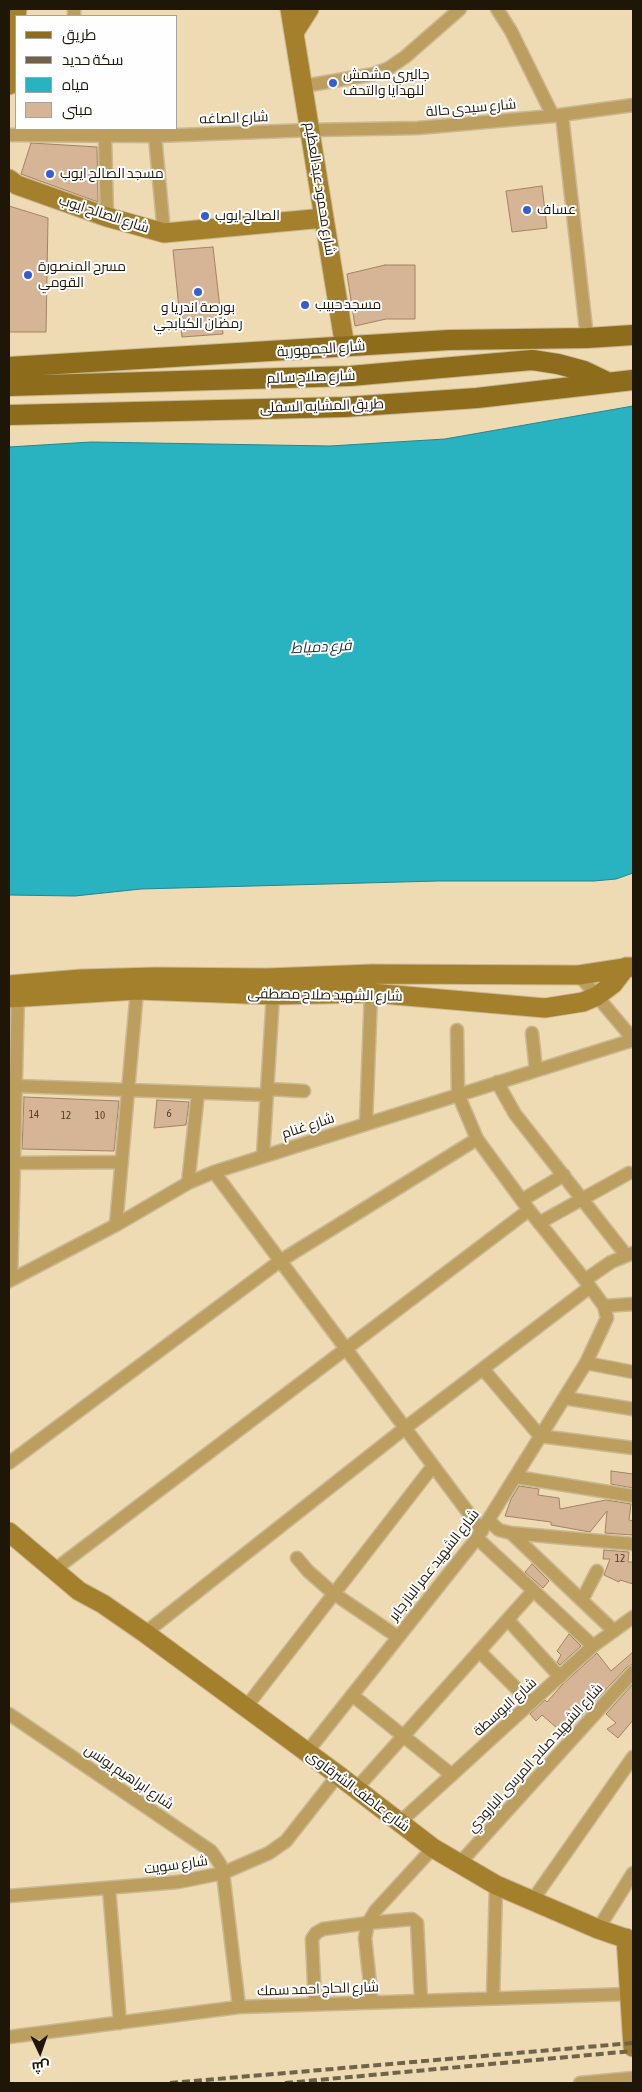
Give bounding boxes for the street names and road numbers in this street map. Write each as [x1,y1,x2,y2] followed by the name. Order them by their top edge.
[425,96,517,120] street label: شارع سيدى حالة
[199,108,269,128] street label: شارع الصاغه
[301,121,339,257] street label: شارع محمود عبد العظيم
[57,191,151,237] street label: شارع الصالح ايوب
[276,338,366,360] street label: شارع الجمهورية
[266,367,356,387] street label: شارع صلاح سالم
[260,395,384,417] street label: طريق المشايه السفلى
[247,985,403,1005] street label: شارع الشهيد صلاح مصطفى
[280,1110,336,1142] street label: شارع غنام
[385,1506,483,1624] street label: شارع الشهيد عمر الباز جابر
[470,1674,540,1740] street label: شارع البوسطة
[464,1680,606,1836] street label: شارع الشهيد صلاح المرسى البارودي
[81,1741,177,1813] street label: شارع ابراهيم يونس
[303,1747,413,1835] street label: شارع عاطف الشرقاوى
[143,1852,209,1878] street label: شارع سويت
[257,1978,379,2000] street label: شارع الحاج احمد سمك

